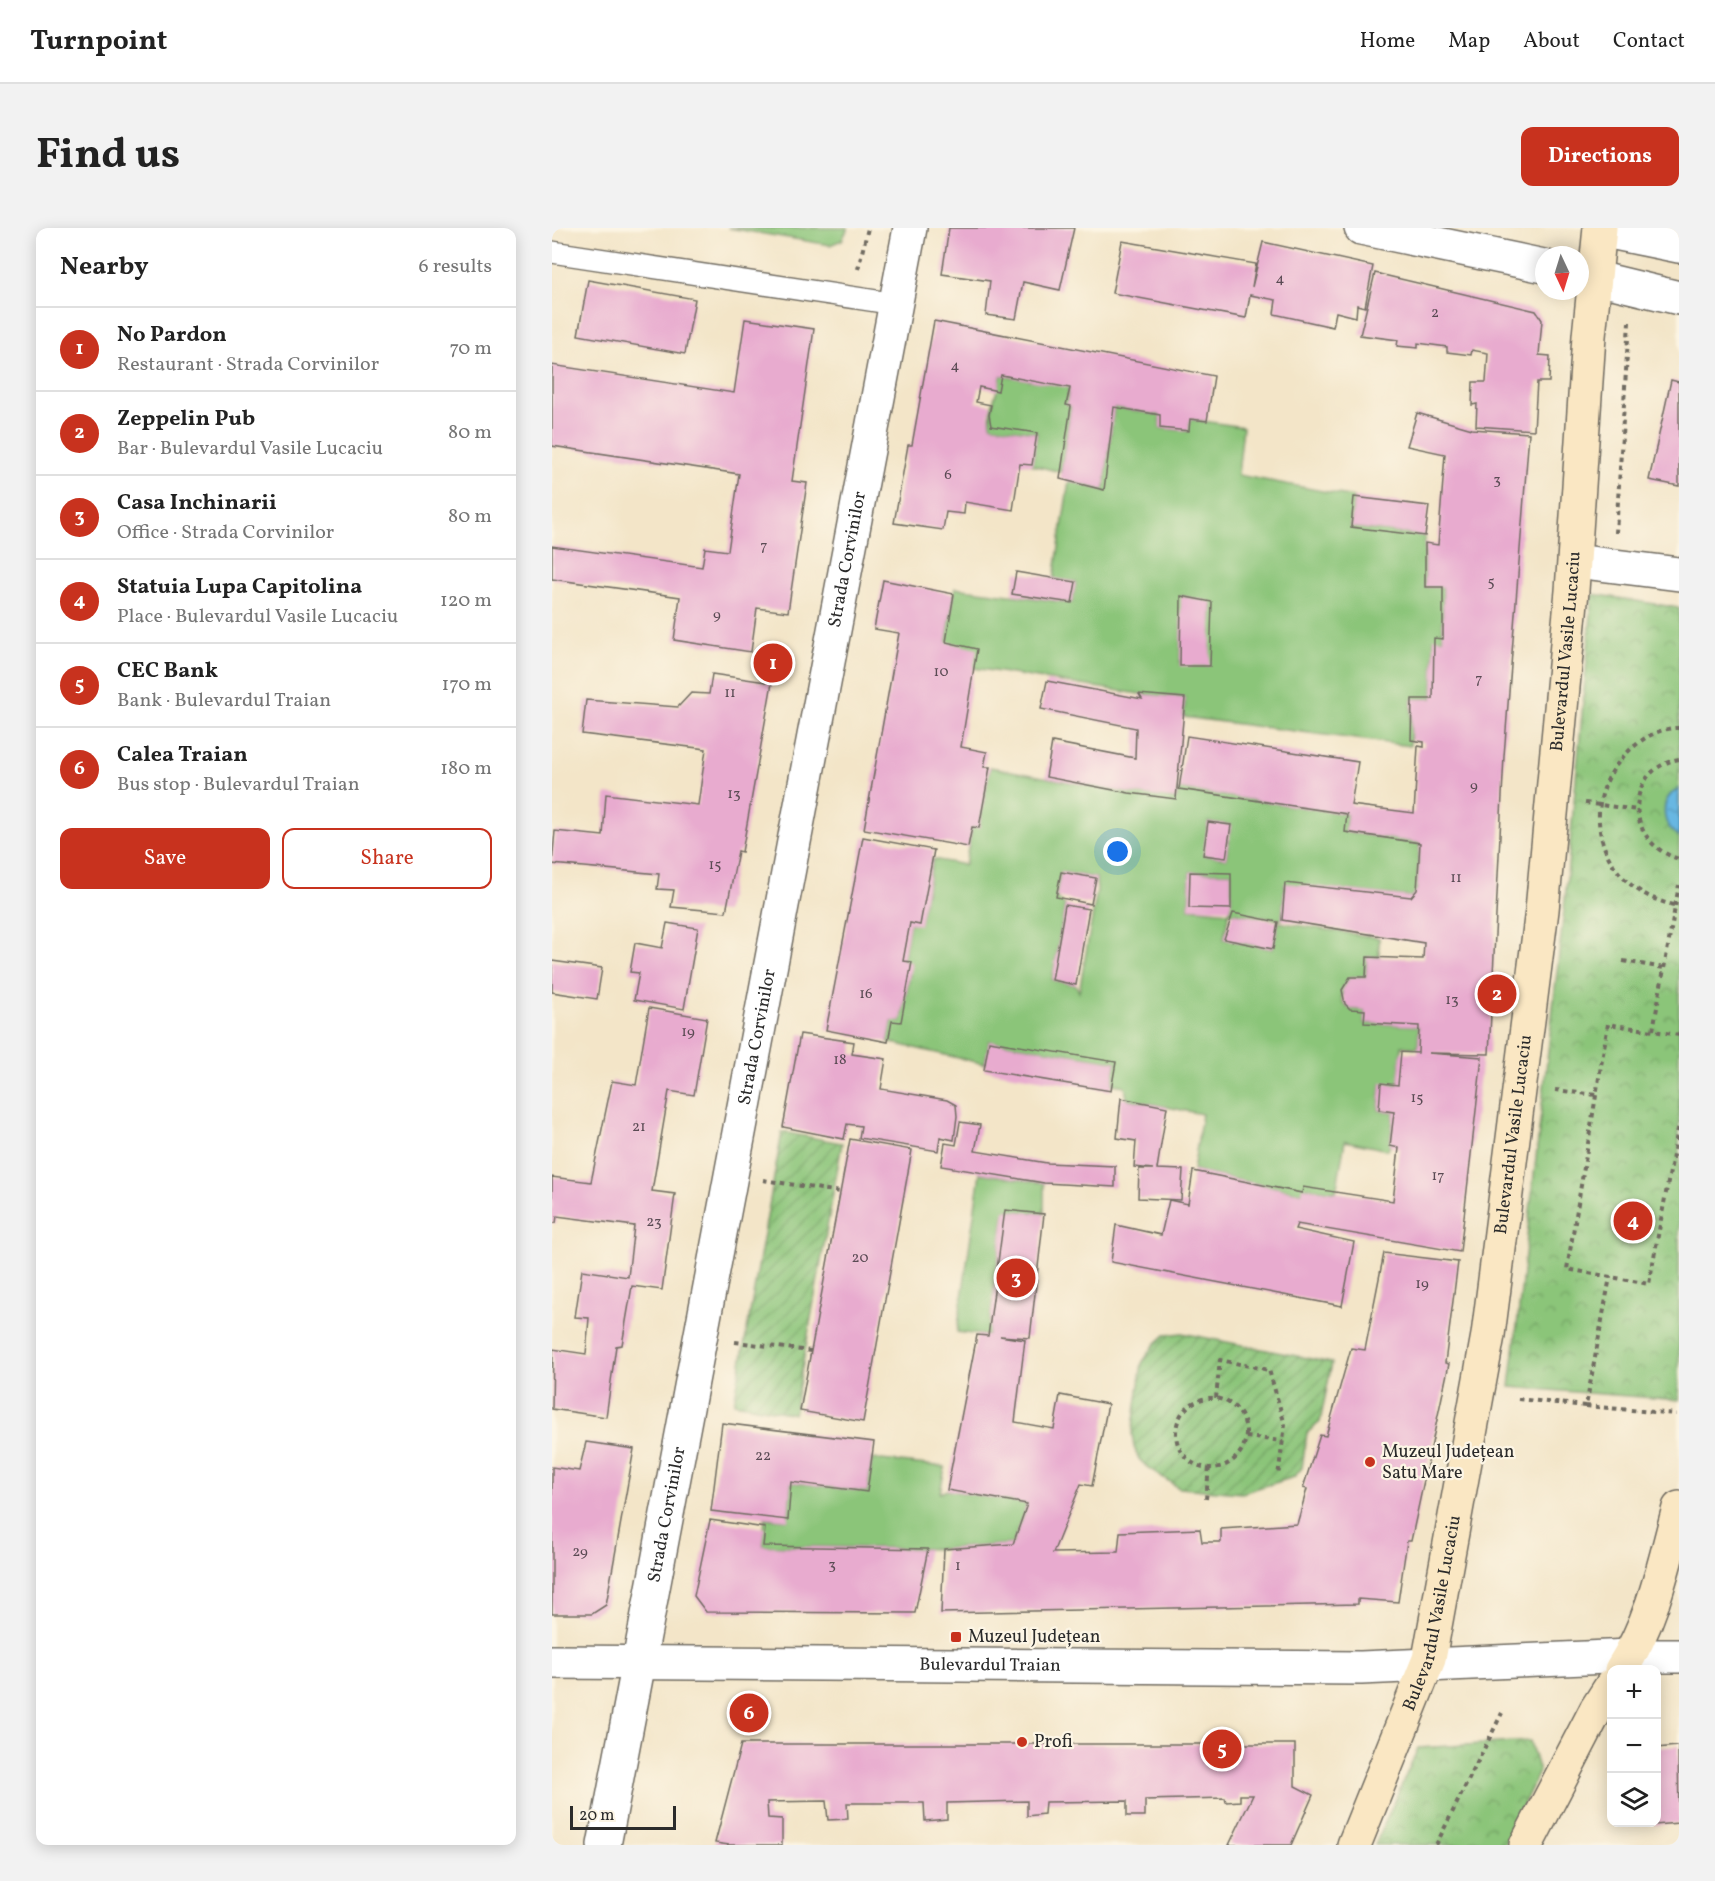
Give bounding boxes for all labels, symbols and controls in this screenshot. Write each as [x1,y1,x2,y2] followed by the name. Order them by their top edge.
[30,22,167,61] text: Turnpoint
[1360,27,1415,56] text: Home
[1448,27,1490,56] text: Map
[1523,27,1580,56] text: About
[1613,27,1685,56] text: Contact
[36,127,180,186] text: Find us
[1521,127,1679,186] button: Directions
[1535,246,1589,300] north arrow
[60,249,149,285] text: Nearby
[419,253,492,281] text: 6 results
[1276,269,1285,290] house number: 4
[1431,303,1439,324] house number: 2
[117,320,227,351] text: No Pardon
[75,335,84,363] text: 1
[449,335,492,363] text: 70 m
[117,351,379,379] text: Restaurant · Strada Corvinilor
[951,356,960,377] house number: 4
[117,404,255,435] text: Zeppelin Pub
[74,419,85,447] text: 2
[448,419,492,447] text: 80 m
[117,435,383,463] text: Bar · Bulevardul Vasile Lucaciu
[944,465,952,486] house number: 6
[1493,470,1501,491] house number: 3
[117,488,277,519] text: Casa Inchinarii
[822,489,873,630] street label: Strada Corvinilor
[74,503,85,531] text: 3
[448,503,492,531] text: 80 m
[117,519,334,547] text: Office · Strada Corvinilor
[760,536,768,557] house number: 7
[1544,550,1587,753] street label: Bulevardul Vasile Lucaciu
[117,572,362,603] text: Statuia Lupa Capitolina
[1487,572,1495,593] house number: 5
[73,587,86,615] text: 4
[440,587,492,615] text: 120 m
[117,603,398,631] text: Place · Bulevardul Vasile Lucaciu
[713,605,721,626] house number: 9
[754,640,792,686] pin: 1
[117,656,218,687] text: CEC Bank
[934,662,948,683] house number: 10
[1475,669,1483,690] house number: 7
[75,671,84,699] text: 5
[442,671,492,699] text: 170 m
[724,683,736,704] house number: 11
[117,687,331,715] text: Bank · Bulevardul Traian
[117,740,248,771] text: Calea Traian
[74,755,85,783] text: 6
[440,755,492,783] text: 180 m
[117,771,360,799] text: Bus stop · Bulevardul Traian
[1470,776,1478,797] house number: 9
[727,784,741,805] house number: 13
[60,828,270,889] button: Save
[282,828,492,889] button: Share
[1103,837,1132,866] your location
[708,855,722,876] house number: 15
[1450,868,1462,889] house number: 11
[732,966,782,1107] street label: Strada Corvinilor
[1478,972,1516,1017] pin: 2
[859,984,873,1005] house number: 16
[1445,990,1459,1011] house number: 13
[681,1022,695,1043] house number: 19
[1488,1033,1539,1236] street label: Bulevardul Vasile Lucaciu
[833,1050,847,1071] house number: 18
[1410,1088,1424,1109] house number: 15
[632,1117,646,1138] house number: 21
[1431,1166,1445,1187] house number: 17
[1614,1198,1652,1244] pin: 4
[646,1212,662,1233] house number: 23
[852,1248,868,1269] house number: 20
[996,1256,1036,1300] pin: 3
[1415,1274,1429,1295] house number: 19
[1382,1440,1515,1486] place label: Muzeul Județean Satu Mare
[642,1444,692,1585] street label: Strada Corvinilor
[755,1446,771,1467] house number: 22
[1363,1455,1377,1469] marker: Muzeul Județean Satu Mare
[1397,1513,1467,1715] street label: Bulevardul Vasile Lucaciu
[572,1542,588,1563] house number: 29
[828,1555,836,1576] house number: 3
[955,1556,961,1577] house number: 1
[968,1625,1101,1650] place label: Muzeul Județean
[949,1630,963,1644] marker: Muzeul Județean
[919,1652,1061,1678] street label: Bulevardul Traian
[1607,1665,1661,1827] map controls
[1607,1665,1661,1719] button: +
[730,1690,768,1736] pin: 6
[1607,1719,1661,1773] button: −
[1202,1726,1242,1772] pin: 5
[1034,1730,1073,1755] place label: Profi
[1015,1735,1029,1749] marker: Profi
[1607,1773,1661,1827] button: layers
[570,1803,676,1830] scale bar
[579,1805,614,1827] text: 20 m

